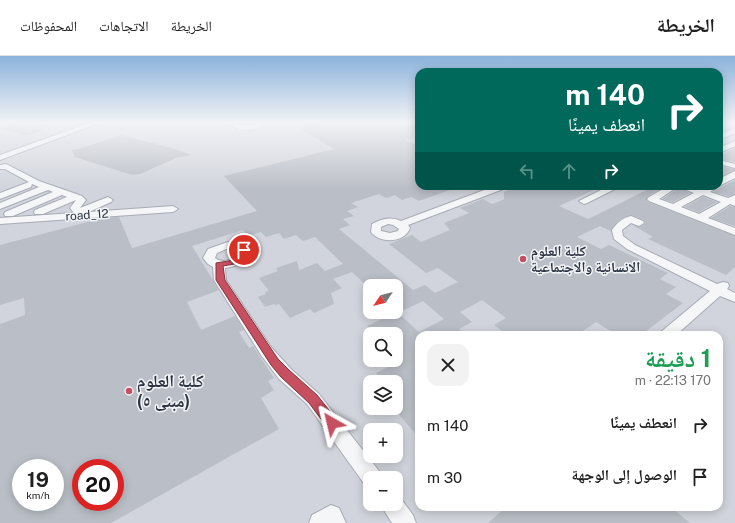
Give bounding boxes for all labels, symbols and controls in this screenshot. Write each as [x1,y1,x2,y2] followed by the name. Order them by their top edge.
[657,14,715,36] text: الخريطة
[20,18,77,34] text: المحفوظات
[99,18,149,34] text: الاتجاهات
[171,18,212,34] text: الخريطة
[565,78,645,111] text: 140 m
[659,84,711,136] icon: right
[568,114,645,135] text: انعطف يمينًا
[516,160,538,182] icon: left
[558,160,580,182] icon: ahead
[600,160,622,182] icon: right
[65,207,109,223] street label: road_12
[227,233,261,267] pin
[233,239,255,261] icon: arrive
[531,243,640,275] place label: كلية العلوم الانسانية والاجتماعية
[518,254,528,264] marker: كلية العلوم الانسانية والاجتماعية
[363,279,403,319] north arrow
[363,279,403,511] map controls
[363,327,403,367] button: search
[427,344,469,386] button: close
[645,344,711,372] text: 1 دقيقة
[137,371,204,412] place label: كلية العلوم (مبنى ٥)
[635,373,711,388] text: 170 m · 22:13
[363,375,403,415] button: layers
[124,386,134,396] marker: كلية العلوم (مبنى ٥)
[311,402,353,444] position arrow
[610,414,677,431] text: انعطف يمينًا
[689,414,711,436] icon: right
[427,417,468,434] text: 140 m
[363,423,403,463] button: +
[72,459,124,511] speed limit sign: 20
[572,466,677,483] text: الوصول إلى الوجهة
[689,466,711,488] icon: arrive
[27,468,49,492] text: 19
[427,469,462,486] text: 30 m
[363,471,403,511] button: −
[26,489,50,501] text: km/h

